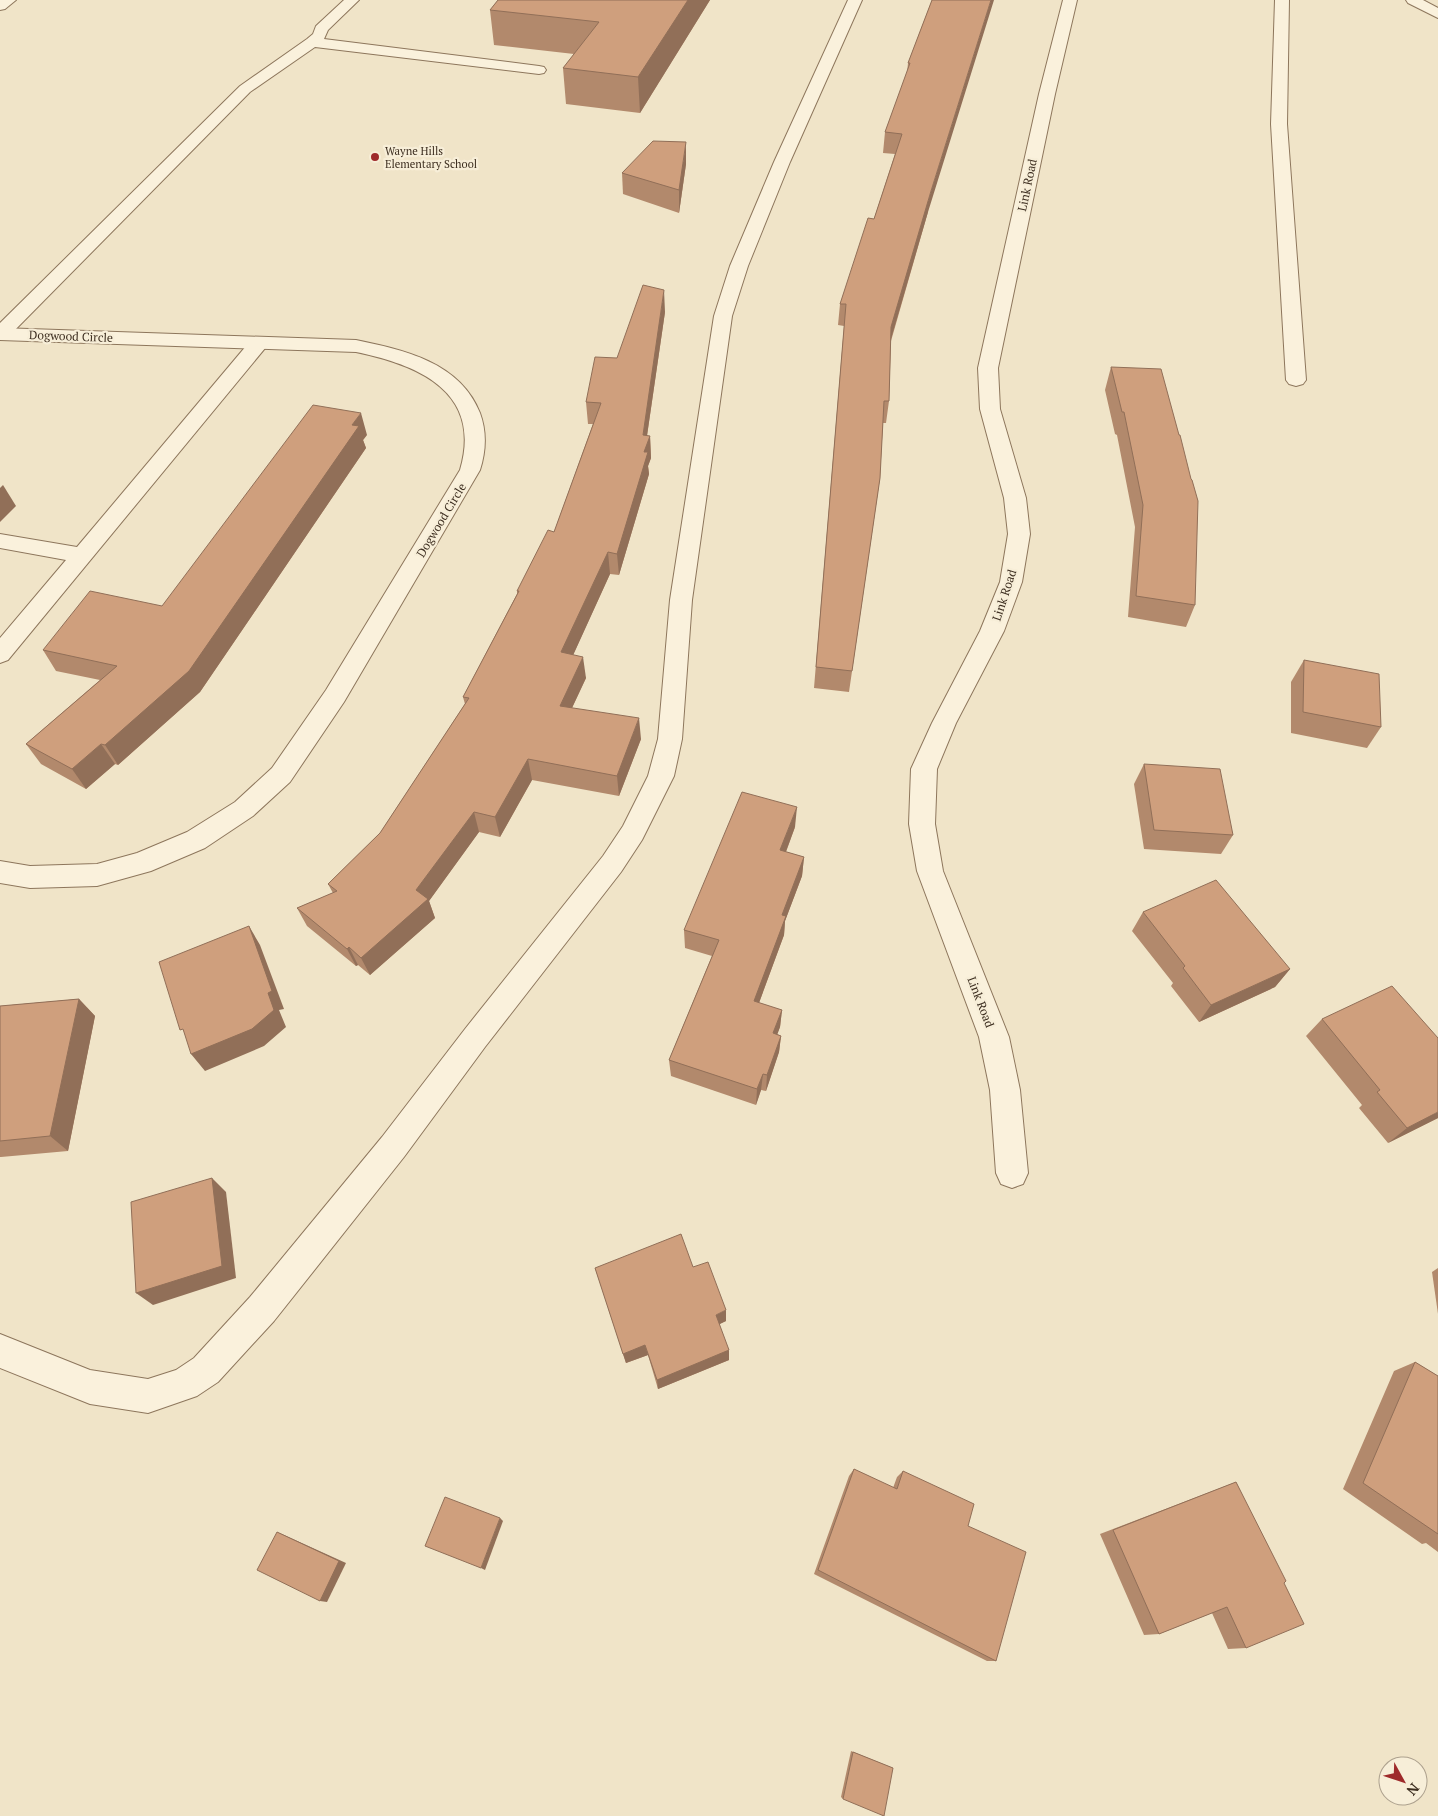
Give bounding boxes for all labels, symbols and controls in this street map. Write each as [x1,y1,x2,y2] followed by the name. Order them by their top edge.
[385,144,477,171] place label: Wayne Hills Elementary School
[369,151,381,163] marker: Wayne Hills Elementary School
[1014,157,1040,213] street label: Link Road
[29,327,113,345] street label: Dogwood Circle
[413,480,469,560] street label: Dogwood Circle
[989,567,1019,623] street label: Link Road
[964,974,998,1030] street label: Link Road
[1378,1756,1428,1806] north arrow
[1402,1780,1424,1800] text: N

